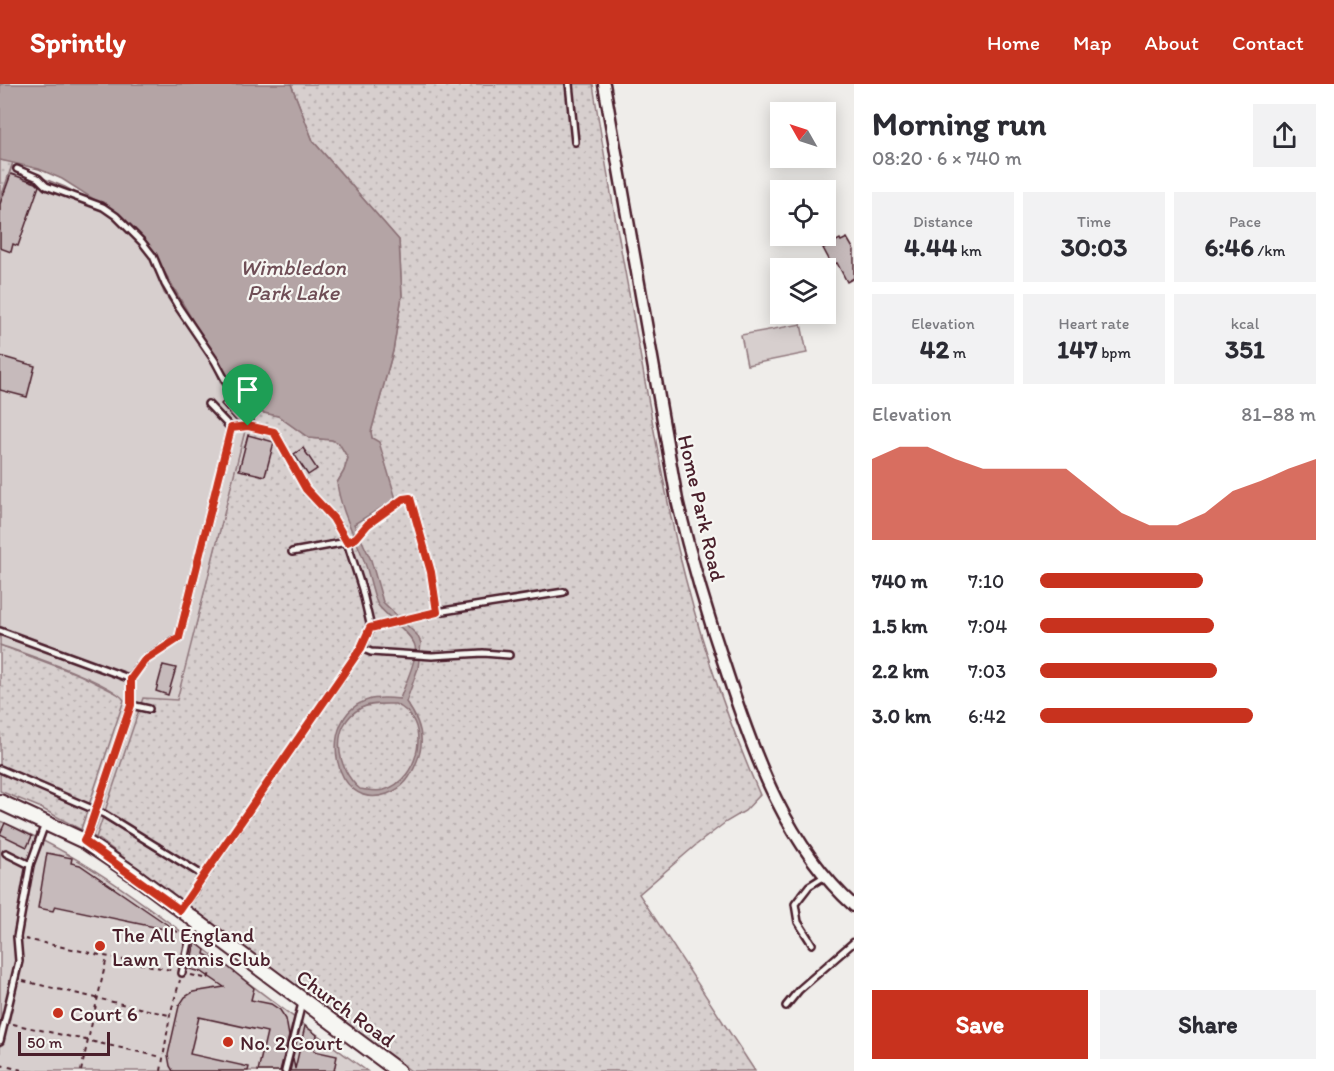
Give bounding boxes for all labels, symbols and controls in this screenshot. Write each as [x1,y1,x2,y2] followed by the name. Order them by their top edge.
[30,25,126,59] text: Sprintly
[987,30,1040,55] text: Home
[1073,30,1112,55] text: Map
[1145,30,1199,55] text: About
[1232,30,1304,55] text: Contact
[770,102,836,168] north arrow
[770,102,836,324] map controls
[872,104,1047,143] text: Morning run
[1253,104,1316,167] button: share
[872,146,1022,170] text: 08:20 · 6 × 740 m
[770,180,836,246] button: locate
[913,212,973,231] text: Distance
[1077,212,1111,231] text: Time
[1229,212,1261,231] text: Pace
[904,231,957,263] text: 4.44
[1061,231,1127,263] text: 30:03
[1204,231,1254,263] text: 6:46
[957,241,982,260] text: km
[1254,241,1286,260] text: /km
[240,254,346,306] water label: Wimbledon Park Lake
[770,258,836,324] button: layers
[911,314,975,333] text: Elevation
[1059,314,1129,333] text: Heart rate
[1231,314,1259,333] text: kcal
[920,333,949,365] text: 42
[1057,333,1098,365] text: 147
[1225,333,1265,365] text: 351
[949,343,966,362] text: m
[1098,343,1131,362] text: bpm
[222,364,273,426] pin
[231,373,264,406] icon: arrive
[872,402,951,426] text: Elevation
[1241,402,1316,426] text: 81–88 m
[673,432,731,584] street label: Home Park Road
[872,569,928,593] text: 740 m
[968,569,1004,593] text: 7:10
[872,614,928,638] text: 1.5 km
[968,614,1007,638] text: 7:04
[872,659,929,683] text: 2.2 km
[968,659,1006,683] text: 7:03
[872,704,931,728] text: 3.0 km
[968,704,1006,728] text: 6:42
[112,922,271,971] place label: The All England Lawn Tennis Club
[93,939,107,953] marker: The All England Lawn Tennis Club
[292,964,400,1052] street label: Church Road
[872,990,1088,1059] button: Save
[1100,990,1316,1059] button: Share
[70,1001,138,1026] place label: Court 6
[51,1006,65,1020] marker: Court 6
[18,1029,110,1056] scale bar
[240,1030,343,1055] place label: No. 2 Court
[27,1033,62,1052] text: 50 m
[221,1035,235,1049] marker: No. 2 Court

